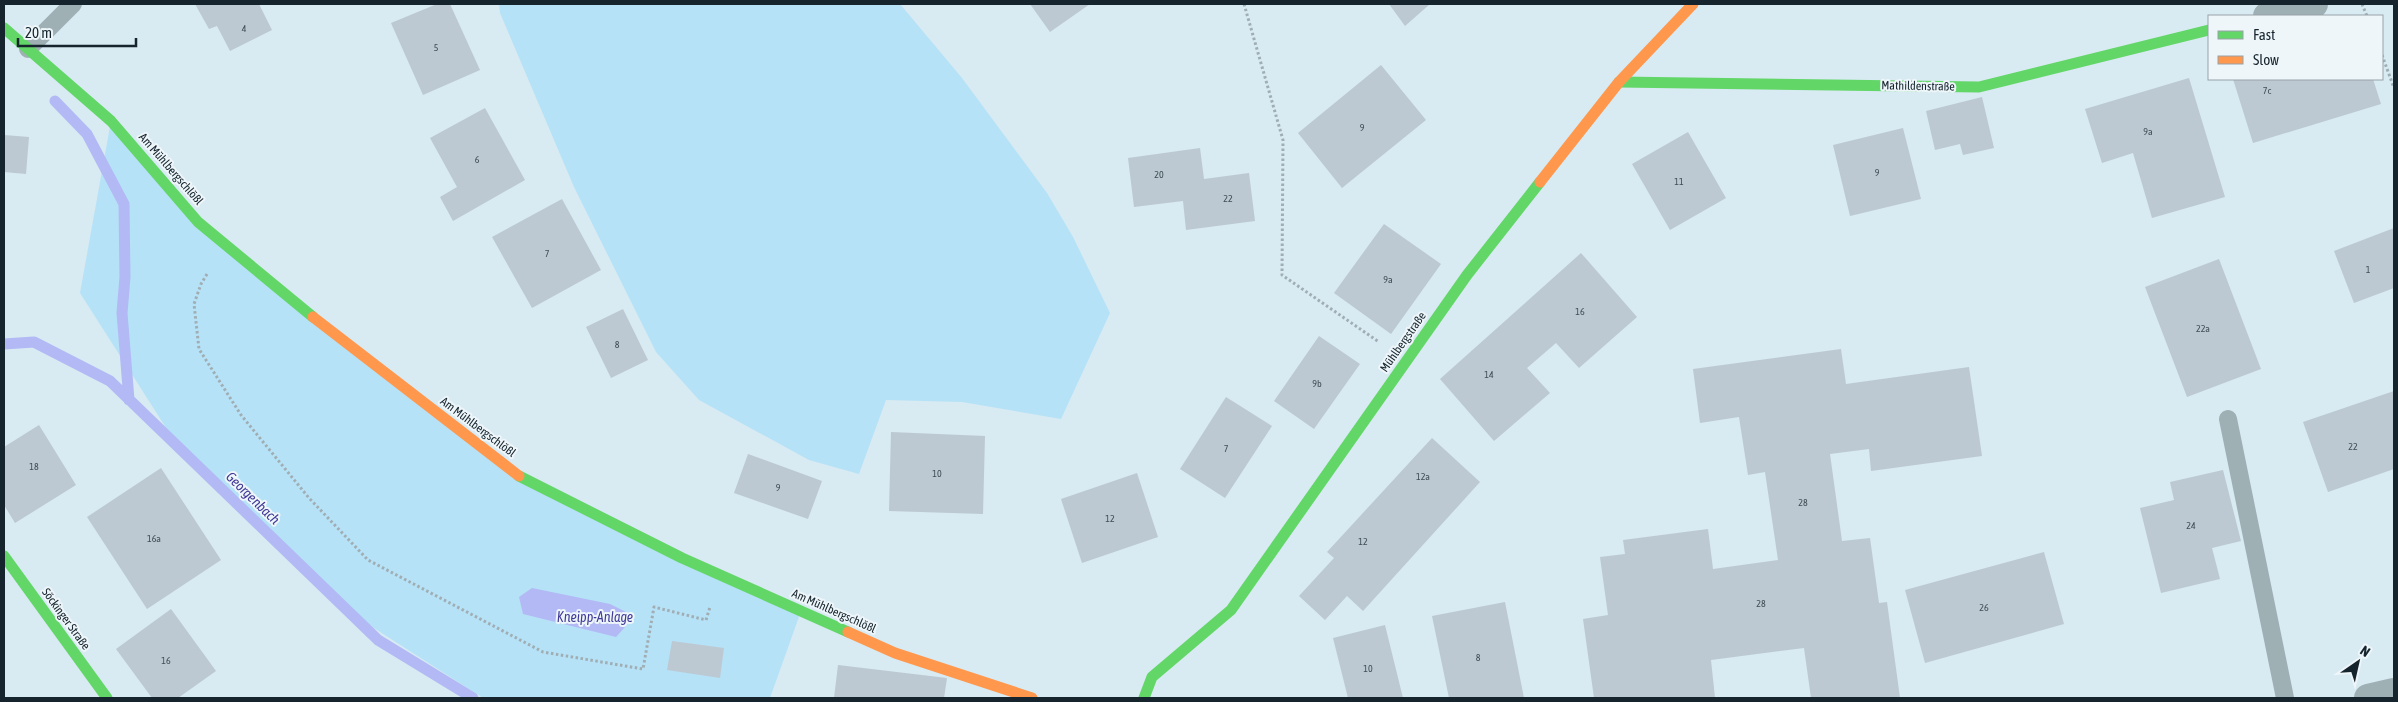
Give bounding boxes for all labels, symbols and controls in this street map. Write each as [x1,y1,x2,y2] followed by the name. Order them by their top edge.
[18,15,135,47] scale bar
[2208,15,2383,80] legend
[242,23,247,34] house number: 4
[25,24,52,41] text: 20 m
[2253,26,2275,43] text: Fast
[434,42,439,53] house number: 5
[2253,51,2279,68] text: Slow
[1881,78,1955,94] street label: Mathildenstraße
[2263,85,2271,96] house number: 7c
[1360,122,1365,133] house number: 9
[2143,126,2153,137] house number: 9a
[136,130,207,208] street label: Am Mühlbergschlößl
[475,154,480,165] house number: 6
[1875,167,1880,178] house number: 9
[1154,169,1164,180] house number: 20
[1674,176,1684,187] house number: 11
[1223,193,1233,204] house number: 22
[545,248,550,259] house number: 7
[2366,264,2371,275] house number: 1
[1383,274,1393,285] house number: 9a
[1575,306,1585,317] house number: 16
[1377,309,1429,375] street label: Mühlbergstraße
[2196,323,2210,334] house number: 22a
[615,339,620,350] house number: 8
[1484,369,1494,380] house number: 14
[1312,378,1322,389] house number: 9b
[438,394,519,460] street label: Am Mühlbergschlößl
[2348,441,2358,452] house number: 22
[1224,443,1229,454] house number: 7
[29,461,39,472] house number: 18
[223,468,283,528] water label: Georgenbach
[932,468,942,479] house number: 10
[1416,471,1430,482] house number: 12a
[776,482,781,493] house number: 9
[1798,497,1808,508] house number: 28
[1105,513,1115,524] house number: 12
[2186,520,2196,531] house number: 24
[147,533,161,544] house number: 16a
[1358,536,1368,547] house number: 12
[39,586,93,652] street label: Söckinger Straße
[790,586,879,636] street label: Am Mühlbergschlößl
[1756,598,1766,609] house number: 28
[1979,602,1989,613] house number: 26
[557,609,633,625] water label: Kneipp-Anlage
[2333,637,2383,687] north arrow
[2357,642,2373,660] text: N
[1476,652,1481,663] house number: 8
[161,655,171,666] house number: 16
[1363,663,1373,674] house number: 10

